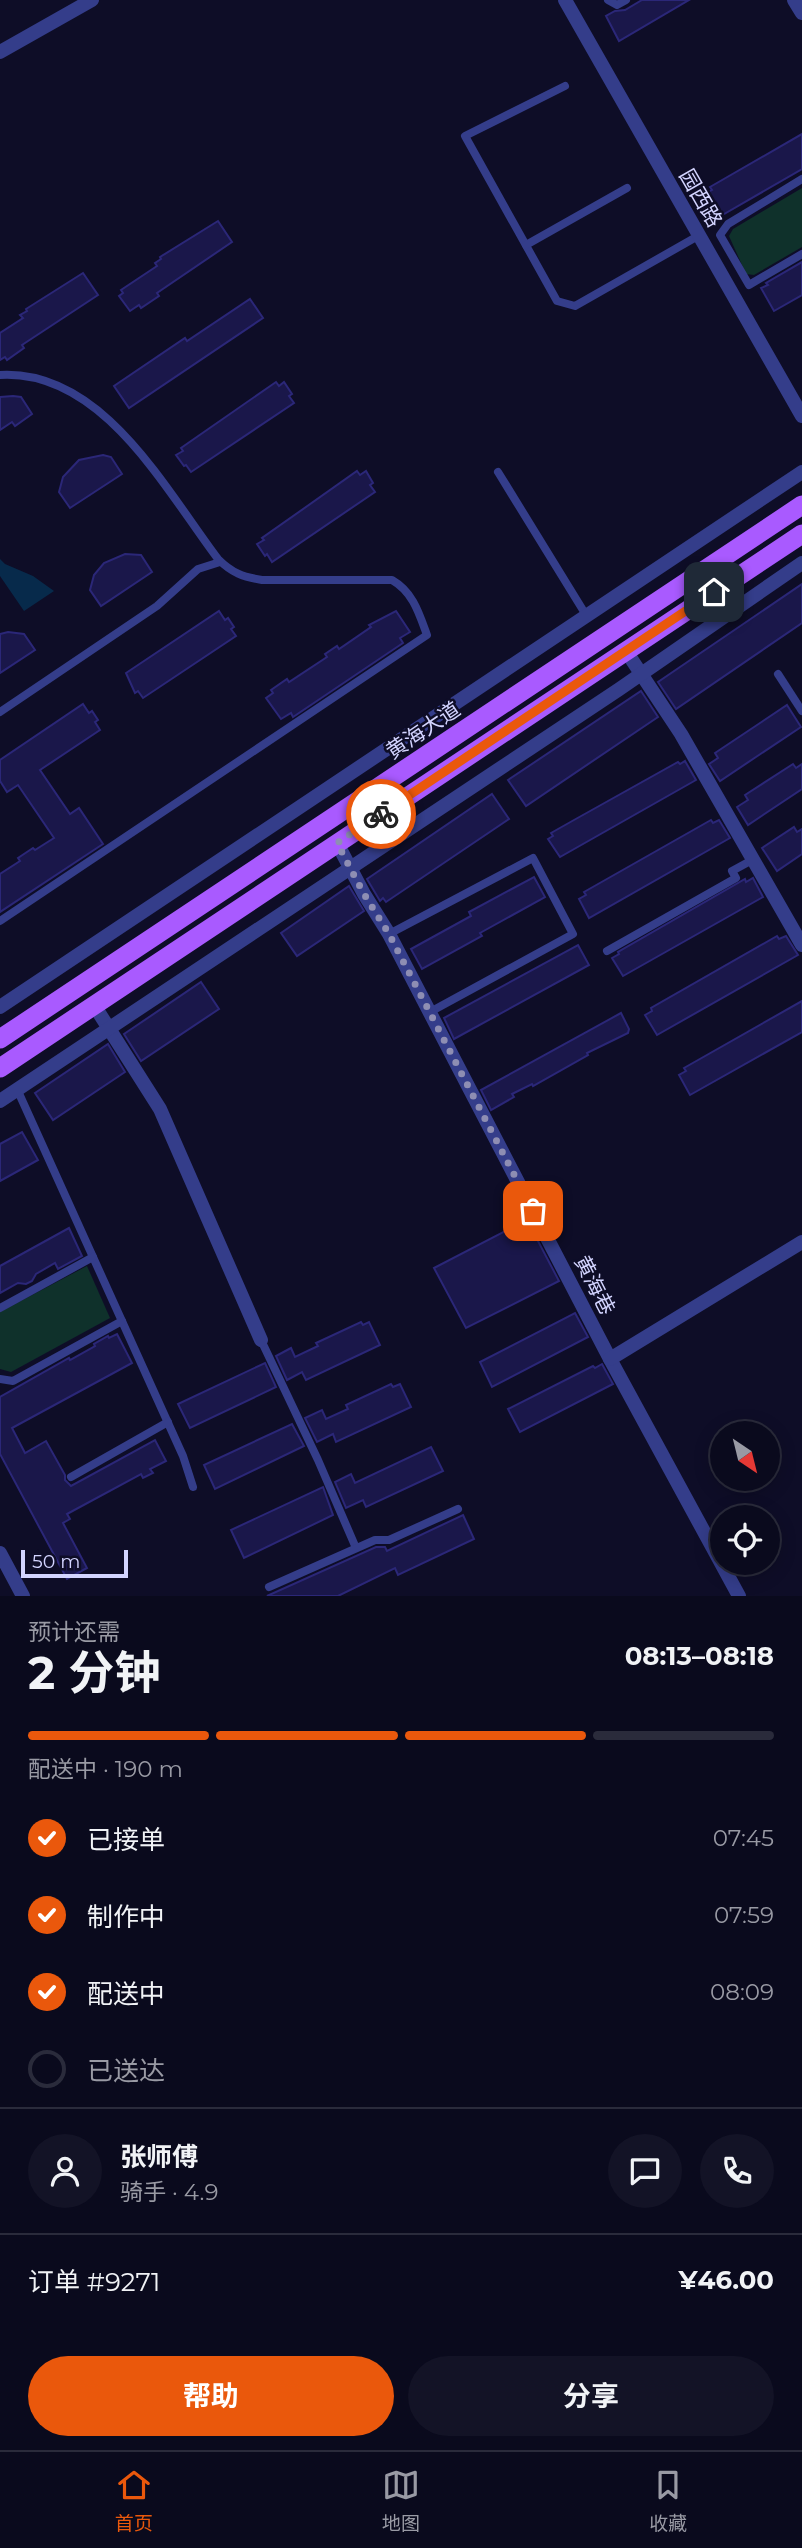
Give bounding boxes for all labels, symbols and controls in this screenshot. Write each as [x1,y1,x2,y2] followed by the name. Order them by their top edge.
[674,164,728,232] street label: 园西路
[684,562,744,622] pin
[695,573,733,611] icon: home
[381,696,465,764] street label: 黄海大道
[346,779,416,849] courier
[362,795,400,833] icon: bike
[503,1181,563,1241] pin
[514,1192,552,1230] icon: bag
[570,1251,620,1319] street label: 黄海巷
[710,1421,780,1491] north arrow
[710,1421,780,1575] map controls
[710,1505,780,1575] button: locate
[21,1547,128,1579] scale bar
[32,1550,80,1573] text: 50 m
[28,1618,120,1646] text: 预计还需
[625,1640,774,1672] text: 08:13–08:18
[28,1644,160,1701] text: 2 分钟
[28,1755,183,1783] text: 配送中 · 190 m
[28,1819,66,1857] icon: check
[87,1824,165,1856] text: 已接单
[713,1824,774,1852] text: 07:45
[28,1896,66,1934] icon: check
[87,1901,165,1933] text: 制作中
[714,1901,774,1929] text: 07:59
[28,1973,66,2011] icon: check
[87,1978,165,2010] text: 配送中
[710,1978,774,2006] text: 08:09
[87,2055,165,2087] text: 已送达
[28,2134,102,2208] button: person
[608,2134,682,2208] button: chat
[700,2134,774,2208] button: phone
[120,2141,198,2173] text: 张师傅
[120,2178,218,2206] text: 骑手 · 4.9
[679,2264,774,2296] text: ¥46.00
[28,2266,160,2298] text: 订单 #9271
[28,2356,394,2436] button: 帮助
[408,2356,774,2436] button: 分享
[115,2466,153,2535] tab: 首页
[382,2466,420,2535] tab: 地图
[649,2466,687,2535] tab: 收藏

